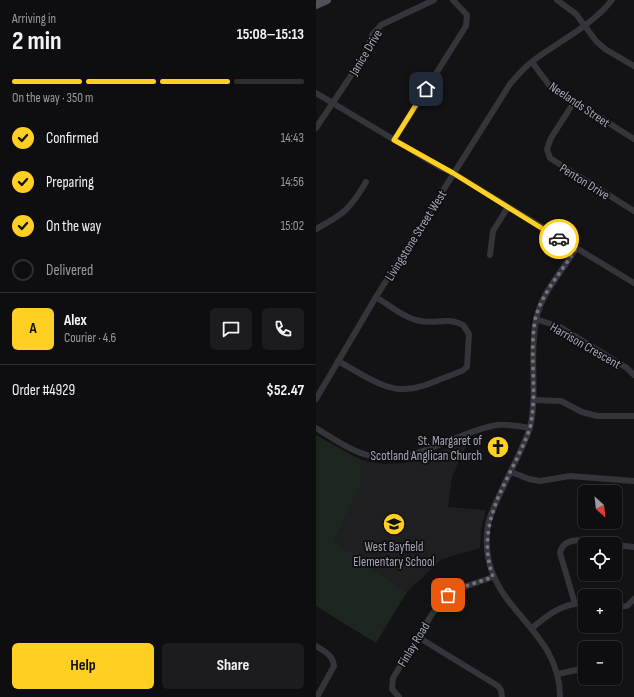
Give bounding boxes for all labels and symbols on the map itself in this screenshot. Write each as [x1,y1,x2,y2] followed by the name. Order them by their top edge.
[345,27,386,79] street label: Janice Drive
[409,72,443,106] pin
[546,79,613,131] street label: Neelands Street
[557,160,612,203] street label: Penton Drive
[382,187,450,284] street label: Livingstone Street West
[539,219,579,259] courier
[547,319,624,373] street label: Harrison Crescent
[371,433,482,464] place label: St. Margaret of Scotland Anglican Church
[485,434,511,460] church icon: St. Margaret of Scotland Anglican Church
[578,485,622,529] north arrow
[381,511,407,537] school or university icon: West Bayfield Elementary School
[353,539,435,570] place label: West Bayfield Elementary School
[431,578,465,612] pin
[394,619,433,670] street label: Finlay Road

